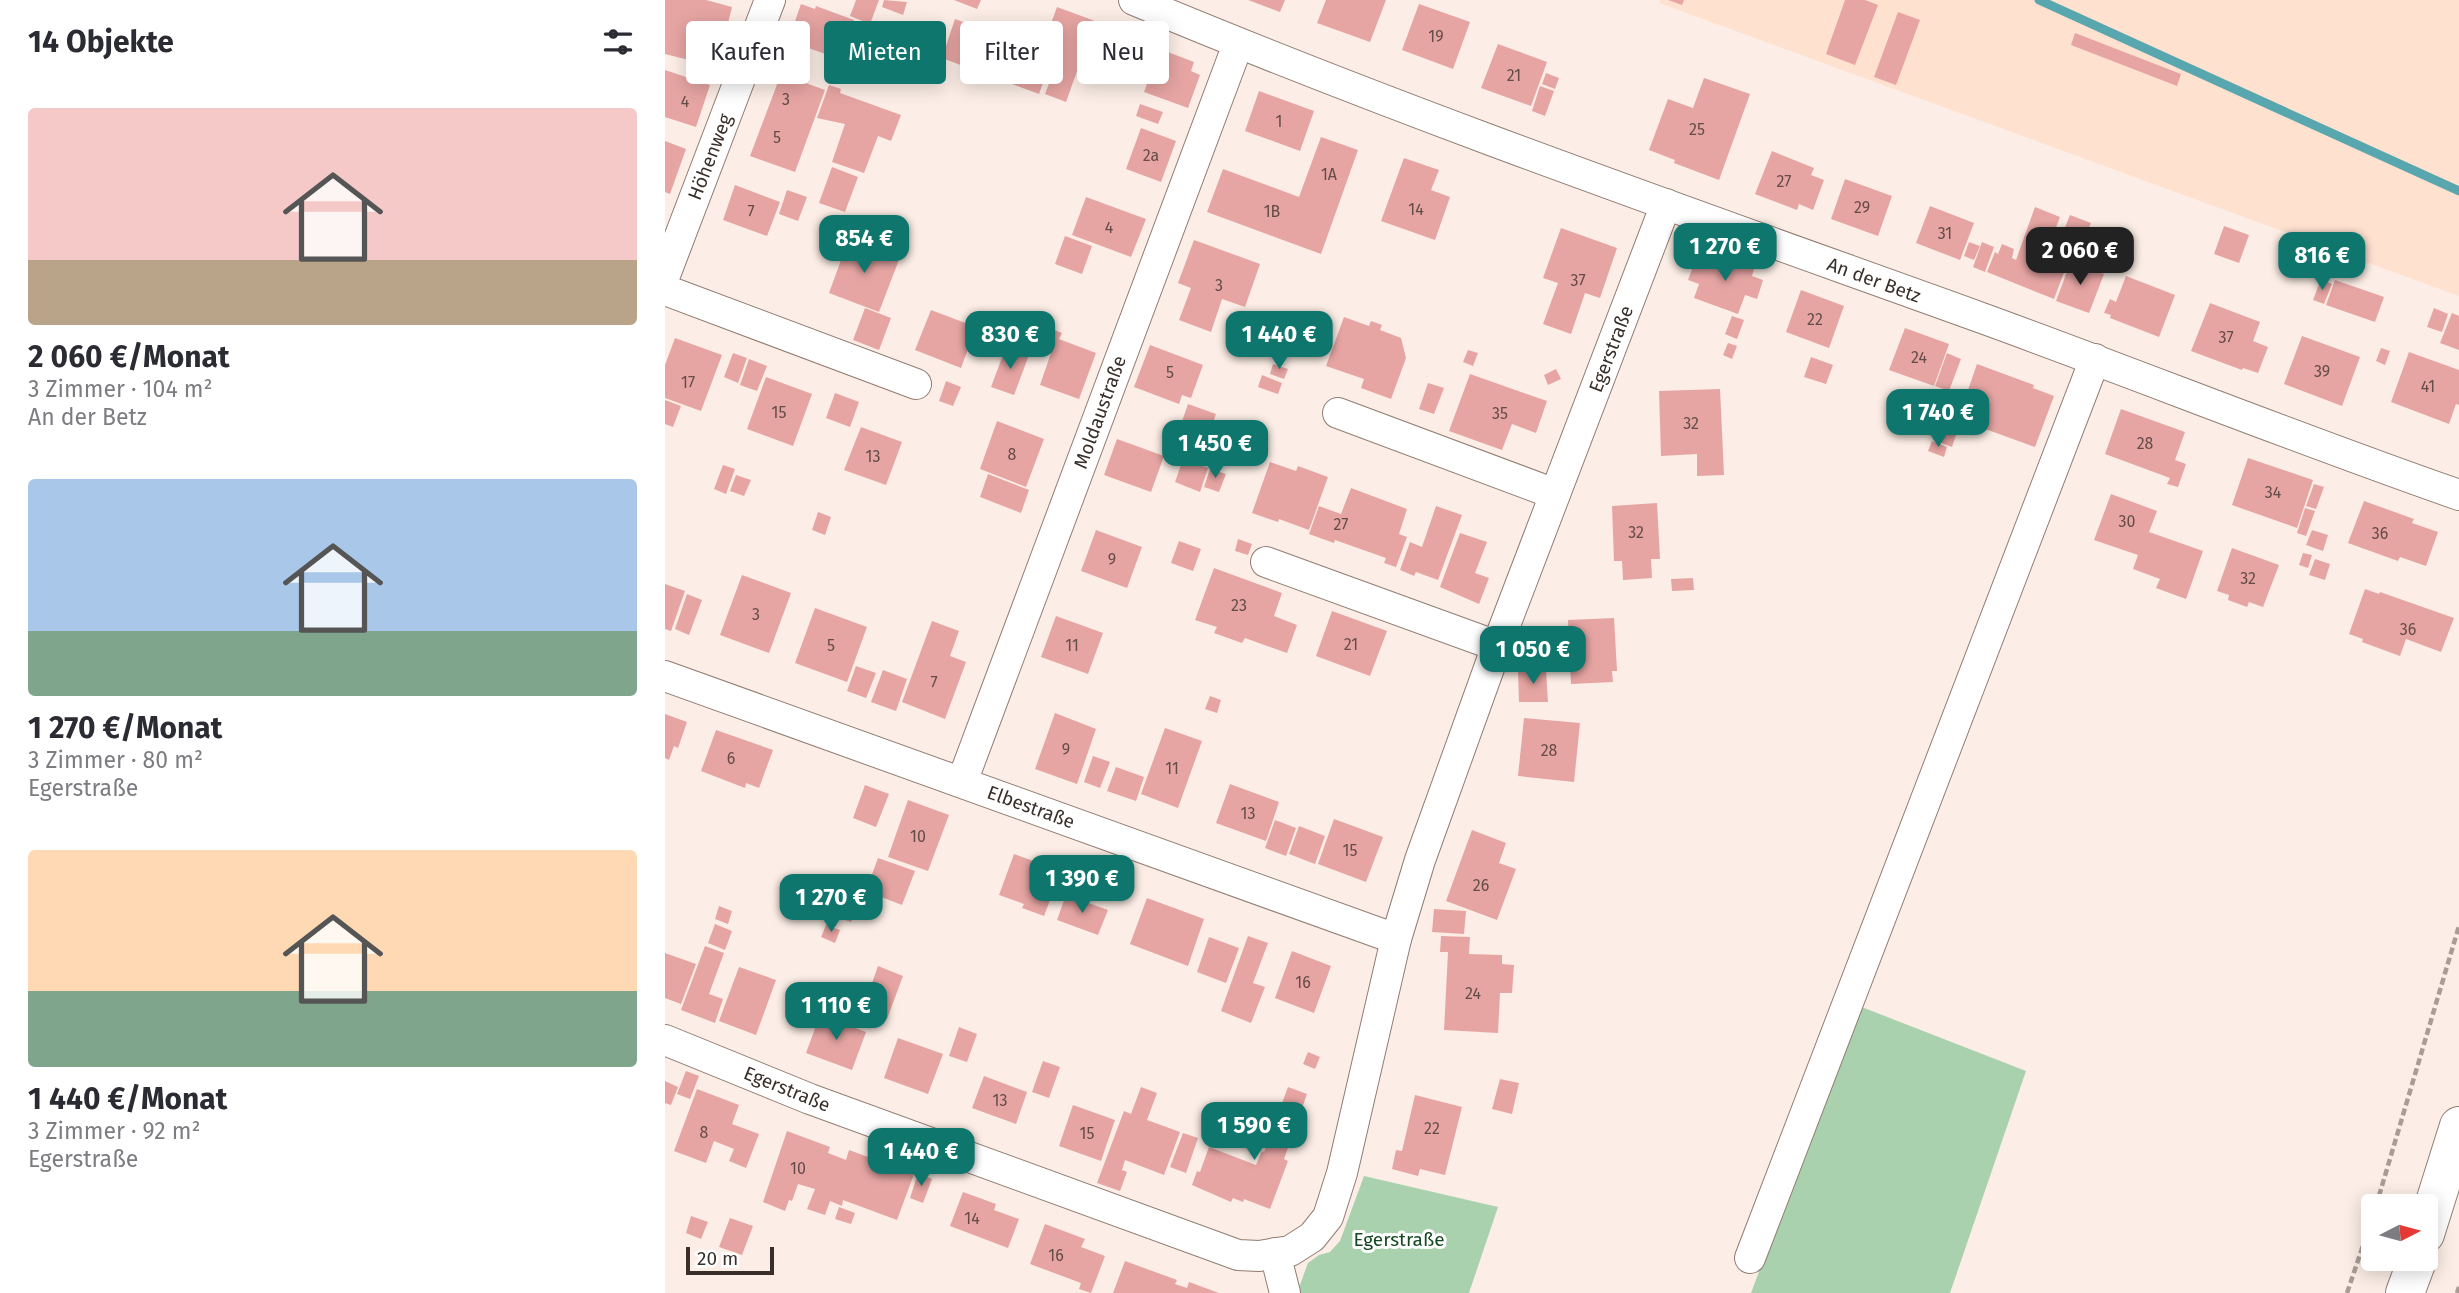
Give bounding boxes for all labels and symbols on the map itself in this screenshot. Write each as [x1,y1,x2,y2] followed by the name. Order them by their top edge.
[1428,27,1444,46] house number: 19
[1507,66,1521,85] house number: 21
[782,90,790,109] house number: 3
[681,92,690,111] house number: 4
[683,111,737,203] street label: Höhenweg
[1276,112,1282,131] house number: 1
[1689,120,1705,139] house number: 25
[773,128,781,147] house number: 5
[1143,146,1159,165] house number: 2a
[1321,165,1338,184] house number: 1A
[1777,172,1791,191] house number: 27
[1854,198,1870,217] house number: 29
[1408,200,1424,219] house number: 14
[747,202,755,221] house number: 7
[1264,202,1281,221] house number: 1B
[815,216,913,275] pin: 854 €
[1105,218,1114,237] house number: 4
[1660,224,1790,283] pin: 1 270 €
[1938,224,1952,243] house number: 31
[2015,228,2145,287] pin: 2 060 €
[2273,232,2371,292] pin: 816 €
[1824,252,1924,308] street label: An der Betz
[1570,271,1586,290] house number: 37
[1215,276,1223,295] house number: 3
[1584,302,1638,396] street label: Egerstraße
[1807,310,1823,329] house number: 22
[961,312,1059,371] pin: 830 €
[1214,312,1344,371] pin: 1 440 €
[2218,328,2234,347] house number: 37
[1911,348,1927,367] house number: 24
[1069,352,1131,472] street label: Moldaustraße
[2314,362,2330,381] house number: 39
[1166,363,1174,382] house number: 5
[681,373,695,392] house number: 17
[2421,377,2435,396] house number: 41
[1873,390,2003,449] pin: 1 740 €
[772,403,786,422] house number: 15
[1492,404,1508,423] house number: 35
[1683,414,1699,433] house number: 32
[1150,420,1280,480] pin: 1 450 €
[2137,434,2154,453] house number: 28
[1008,445,1017,464] house number: 8
[866,447,880,466] house number: 13
[2265,483,2282,502] house number: 34
[2119,512,2136,531] house number: 30
[1334,515,1348,534] house number: 27
[1628,523,1644,542] house number: 32
[2372,524,2388,543] house number: 36
[1108,550,1116,569] house number: 9
[2240,569,2256,588] house number: 32
[1231,596,1247,615] house number: 23
[752,605,760,624] house number: 3
[2400,620,2416,639] house number: 36
[1468,626,1598,686] pin: 1 050 €
[1344,635,1358,654] house number: 21
[827,636,835,655] house number: 5
[1065,636,1079,655] house number: 11
[930,673,938,692] house number: 7
[1062,740,1070,759] house number: 9
[1541,741,1558,760] house number: 28
[727,749,735,768] house number: 6
[1165,759,1179,778] house number: 11
[984,781,1078,833] street label: Elbestraße
[1241,804,1255,823] house number: 13
[910,827,926,846] house number: 10
[1343,841,1357,860] house number: 15
[1017,856,1147,915] pin: 1 390 €
[766,874,896,934] pin: 1 270 €
[1473,876,1489,895] house number: 26
[1295,973,1311,992] house number: 16
[771,982,901,1042] pin: 1 110 €
[1465,984,1481,1003] house number: 24
[740,1061,834,1117] street label: Egerstraße
[993,1091,1007,1110] house number: 13
[1189,1102,1319,1162] pin: 1 590 €
[1424,1119,1440,1138] house number: 22
[700,1123,709,1142] house number: 8
[1080,1124,1094,1143] house number: 15
[856,1128,986,1188] pin: 1 440 €
[790,1159,806,1178] house number: 10
[2361,1194,2438,1270] north arrow
[964,1209,980,1228] house number: 14
[1353,1228,1445,1251] park label: Egerstraße
[686,1244,773,1276] scale bar
[1048,1246,1064,1265] house number: 16

